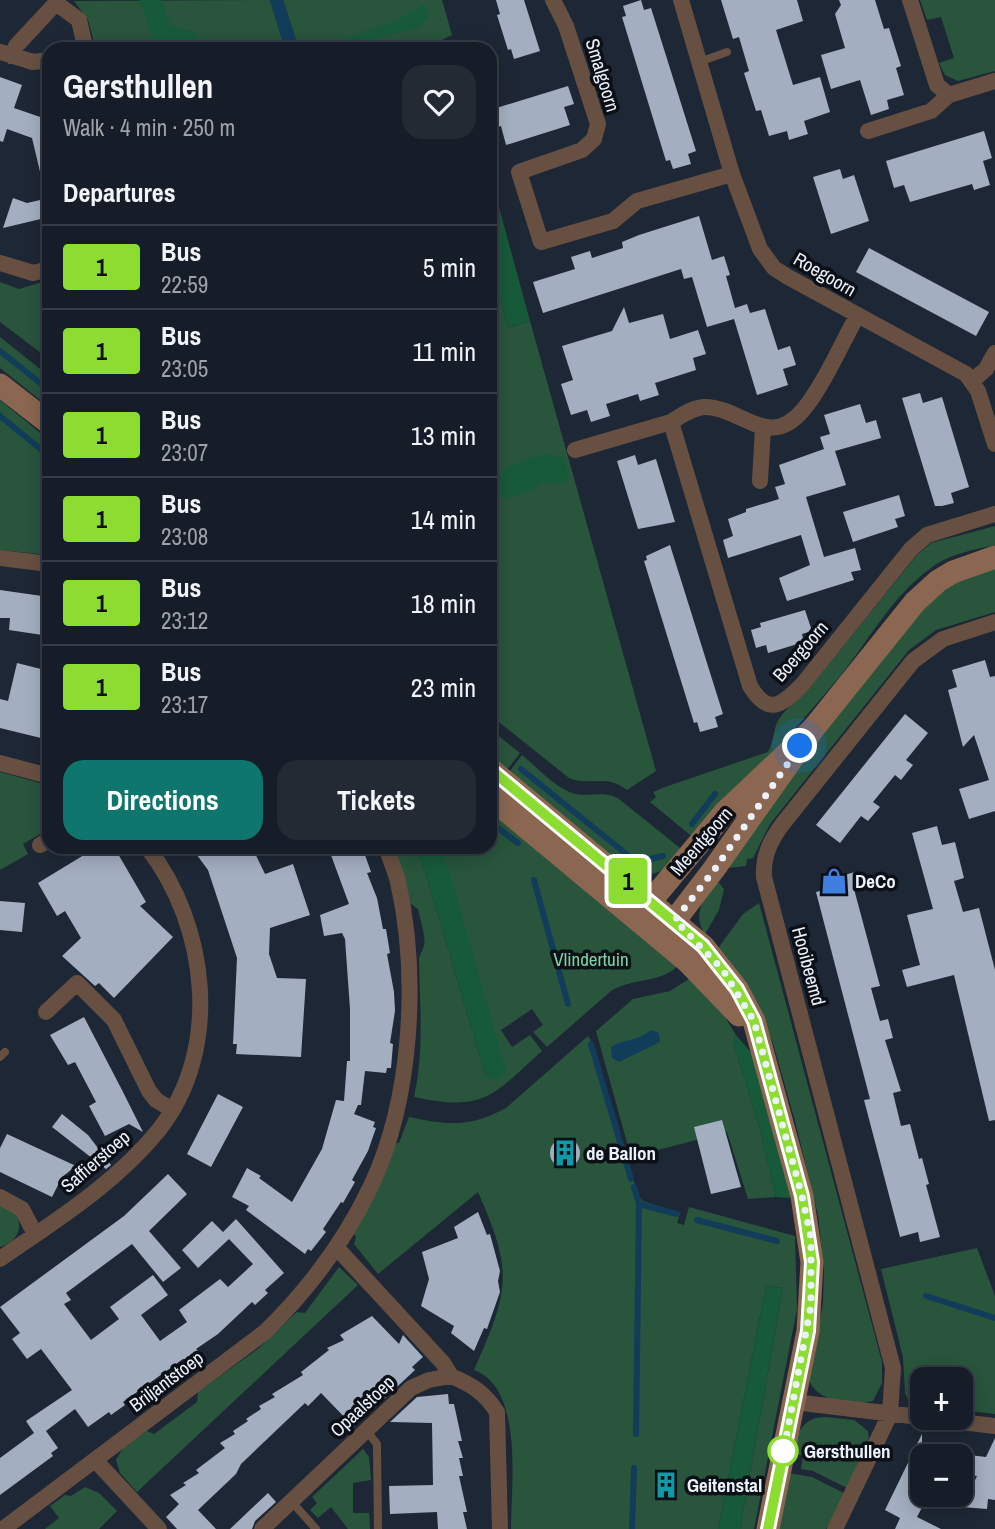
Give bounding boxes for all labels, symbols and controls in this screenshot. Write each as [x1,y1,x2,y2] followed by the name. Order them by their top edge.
[580,35,626,115] street label: Smalgoorn
[63,64,213,108] text: Gersthullen
[402,65,476,139] button: heart
[63,112,235,143] text: Walk · 4 min · 250 m
[63,175,176,210] text: Departures
[161,234,201,269] text: Bus
[789,246,861,302] street label: Roegoorn
[423,250,476,285] text: 5 min
[96,251,107,283] text: 1
[161,269,208,300] text: 22:59
[161,318,201,353] text: Bus
[412,334,476,369] text: 11 min
[96,335,107,367] text: 1
[161,353,208,384] text: 23:05
[161,402,201,437] text: Bus
[411,418,476,453] text: 13 min
[96,419,107,451] text: 1
[161,437,208,468] text: 23:07
[161,486,201,521] text: Bus
[411,502,476,537] text: 14 min
[96,503,107,535] text: 1
[161,521,208,552] text: 23:08
[161,570,201,605] text: Bus
[411,586,476,621] text: 18 min
[96,587,107,619] text: 1
[161,605,208,636] text: 23:12
[766,615,834,687] street label: Boergoorn
[161,654,201,689] text: Bus
[411,670,476,705] text: 23 min
[96,671,107,703] text: 1
[161,689,208,720] text: 23:17
[782,728,817,763] your location
[63,760,263,840] button: Directions
[277,760,476,840] button: Tickets
[664,801,738,881] street label: Meentgoorn
[605,858,651,904] line badge: 1
[623,865,633,897] text: 1
[819,866,849,896] shop icon: DeCo
[855,868,896,894] place label: DeCo
[786,924,832,1008] street label: Hooibeemd
[553,946,629,972] park label: Vlindertuin
[55,1124,135,1198] street label: Saffierstoep
[550,1138,580,1168] building icon: de Ballon
[586,1140,656,1166] place label: de Ballon
[124,1345,208,1417] street label: Briljantstoep
[910,1367,973,1507] map controls
[910,1367,973,1430] button: +
[324,1369,400,1443] street label: Opaalstoep
[768,1436,798,1466] marker: Gersthullen
[804,1438,891,1464] place label: Gersthullen
[910,1444,973,1507] button: −
[651,1470,681,1500] building icon: Geitenstal
[687,1472,762,1498] place label: Geitenstal

